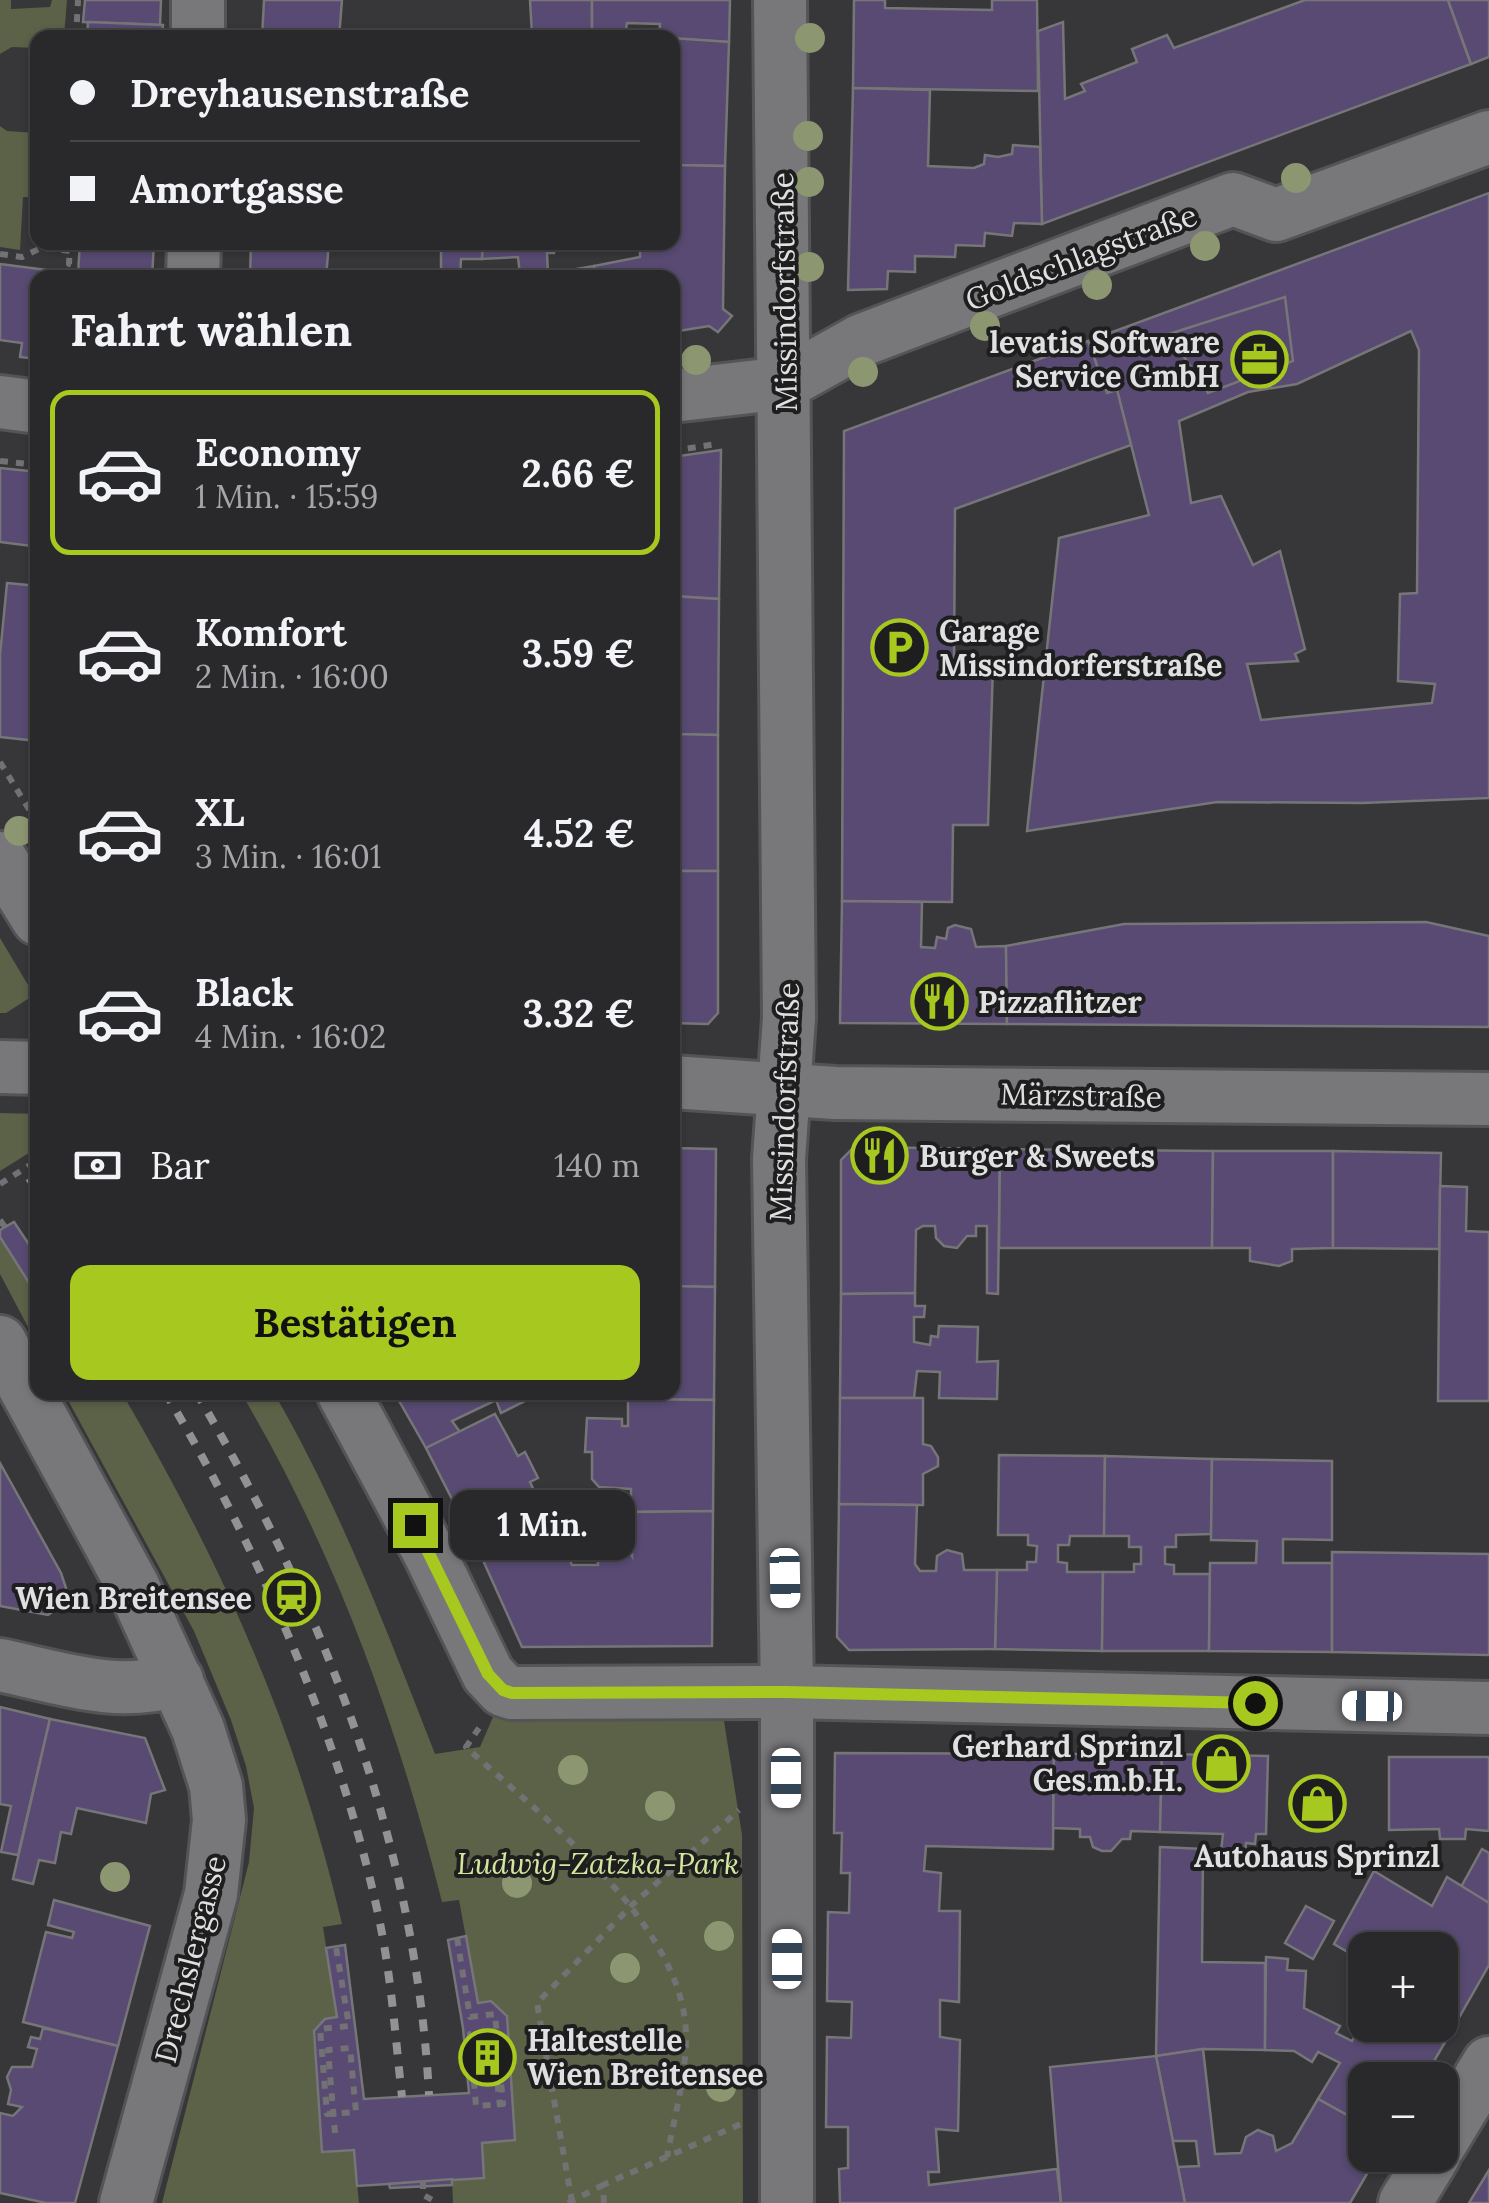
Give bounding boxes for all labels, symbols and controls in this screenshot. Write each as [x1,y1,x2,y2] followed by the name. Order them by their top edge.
[130,69,470,117] text: Dreyhausenstraße
[130,165,344,213] text: Amortgasse
[763,172,805,412] street label: Missindorfstraße
[960,195,1203,320] street label: Goldschlagstraße
[70,301,352,358] text: Fahrt wählen
[990,323,1220,395] place label: levatis Software Service GmbH
[1229,329,1289,389] office icon: levatis Software Service GmbH
[75,428,165,518] icon: car
[195,428,361,476] text: Economy
[521,449,635,497] text: 2.66 €
[195,476,379,517] text: 1 Min. · 15:59
[75,608,165,698] icon: car
[195,608,347,656] text: Komfort
[939,612,1223,684] place label: Garage Missindorferstraße
[870,618,930,678] parking icon: Garage Missindorferstraße
[522,629,635,677] text: 3.59 €
[195,656,389,697] text: 2 Min. · 16:00
[75,788,165,878] icon: car
[195,788,245,836] text: XL
[524,809,635,857] text: 4.52 €
[195,836,381,877] text: 3 Min. · 16:01
[75,968,165,1058] icon: car
[195,968,294,1016] text: Black
[909,972,969,1032] restaurant icon: Pizzaflitzer
[761,982,807,1222] street label: Missindorfstraße
[978,983,1142,1021] place label: Pizzaflitzer
[523,989,635,1037] text: 3.32 €
[195,1016,386,1057] text: 4 Min. · 16:02
[1000,1075,1162,1115] street label: Märzstraße
[850,1126,910,1186] restaurant icon: Burger & Sweets
[919,1137,1155,1176] place label: Burger & Sweets
[70,1138,125,1193] icon: cash
[150,1141,210,1189] text: Bar
[554,1145,640,1186] text: 140 m
[70,1265,640,1380] button: Bestätigen
[450,1490,635,1560] callout: 1 Min.
[393,1503,438,1548] route end
[497,1504,588,1545] text: 1 Min.
[769,1548,801,1608] car
[261,1568,321,1628] station icon: Wien Breitensee
[15,1579,252,1617] place label: Wien Breitensee
[1233,1681,1278,1726] route start
[1342,1690,1402,1722] car
[952,1727,1183,1799] place label: Gerhard Sprinzl Ges.m.b.H.
[1192,1733,1252,1793] shop icon: Gerhard Sprinzl Ges.m.b.H.
[771,1748,801,1808] car
[1287,1773,1347,1833] shop icon: Autohaus Sprinzl
[1194,1837,1440,1875] place label: Autohaus Sprinzl
[457,1844,739,1882] park label: Ludwig-Zatzka-Park
[146,1851,235,2067] street label: Drechslergasse
[772,1929,802,1989] car
[1348,1932,1458,2172] map controls
[1348,1932,1458,2042] button: +
[527,2021,764,2093] place label: Haltestelle Wien Breitensee
[458,2027,518,2087] building icon: Haltestelle Wien Breitensee
[1348,2062,1458,2172] button: −

